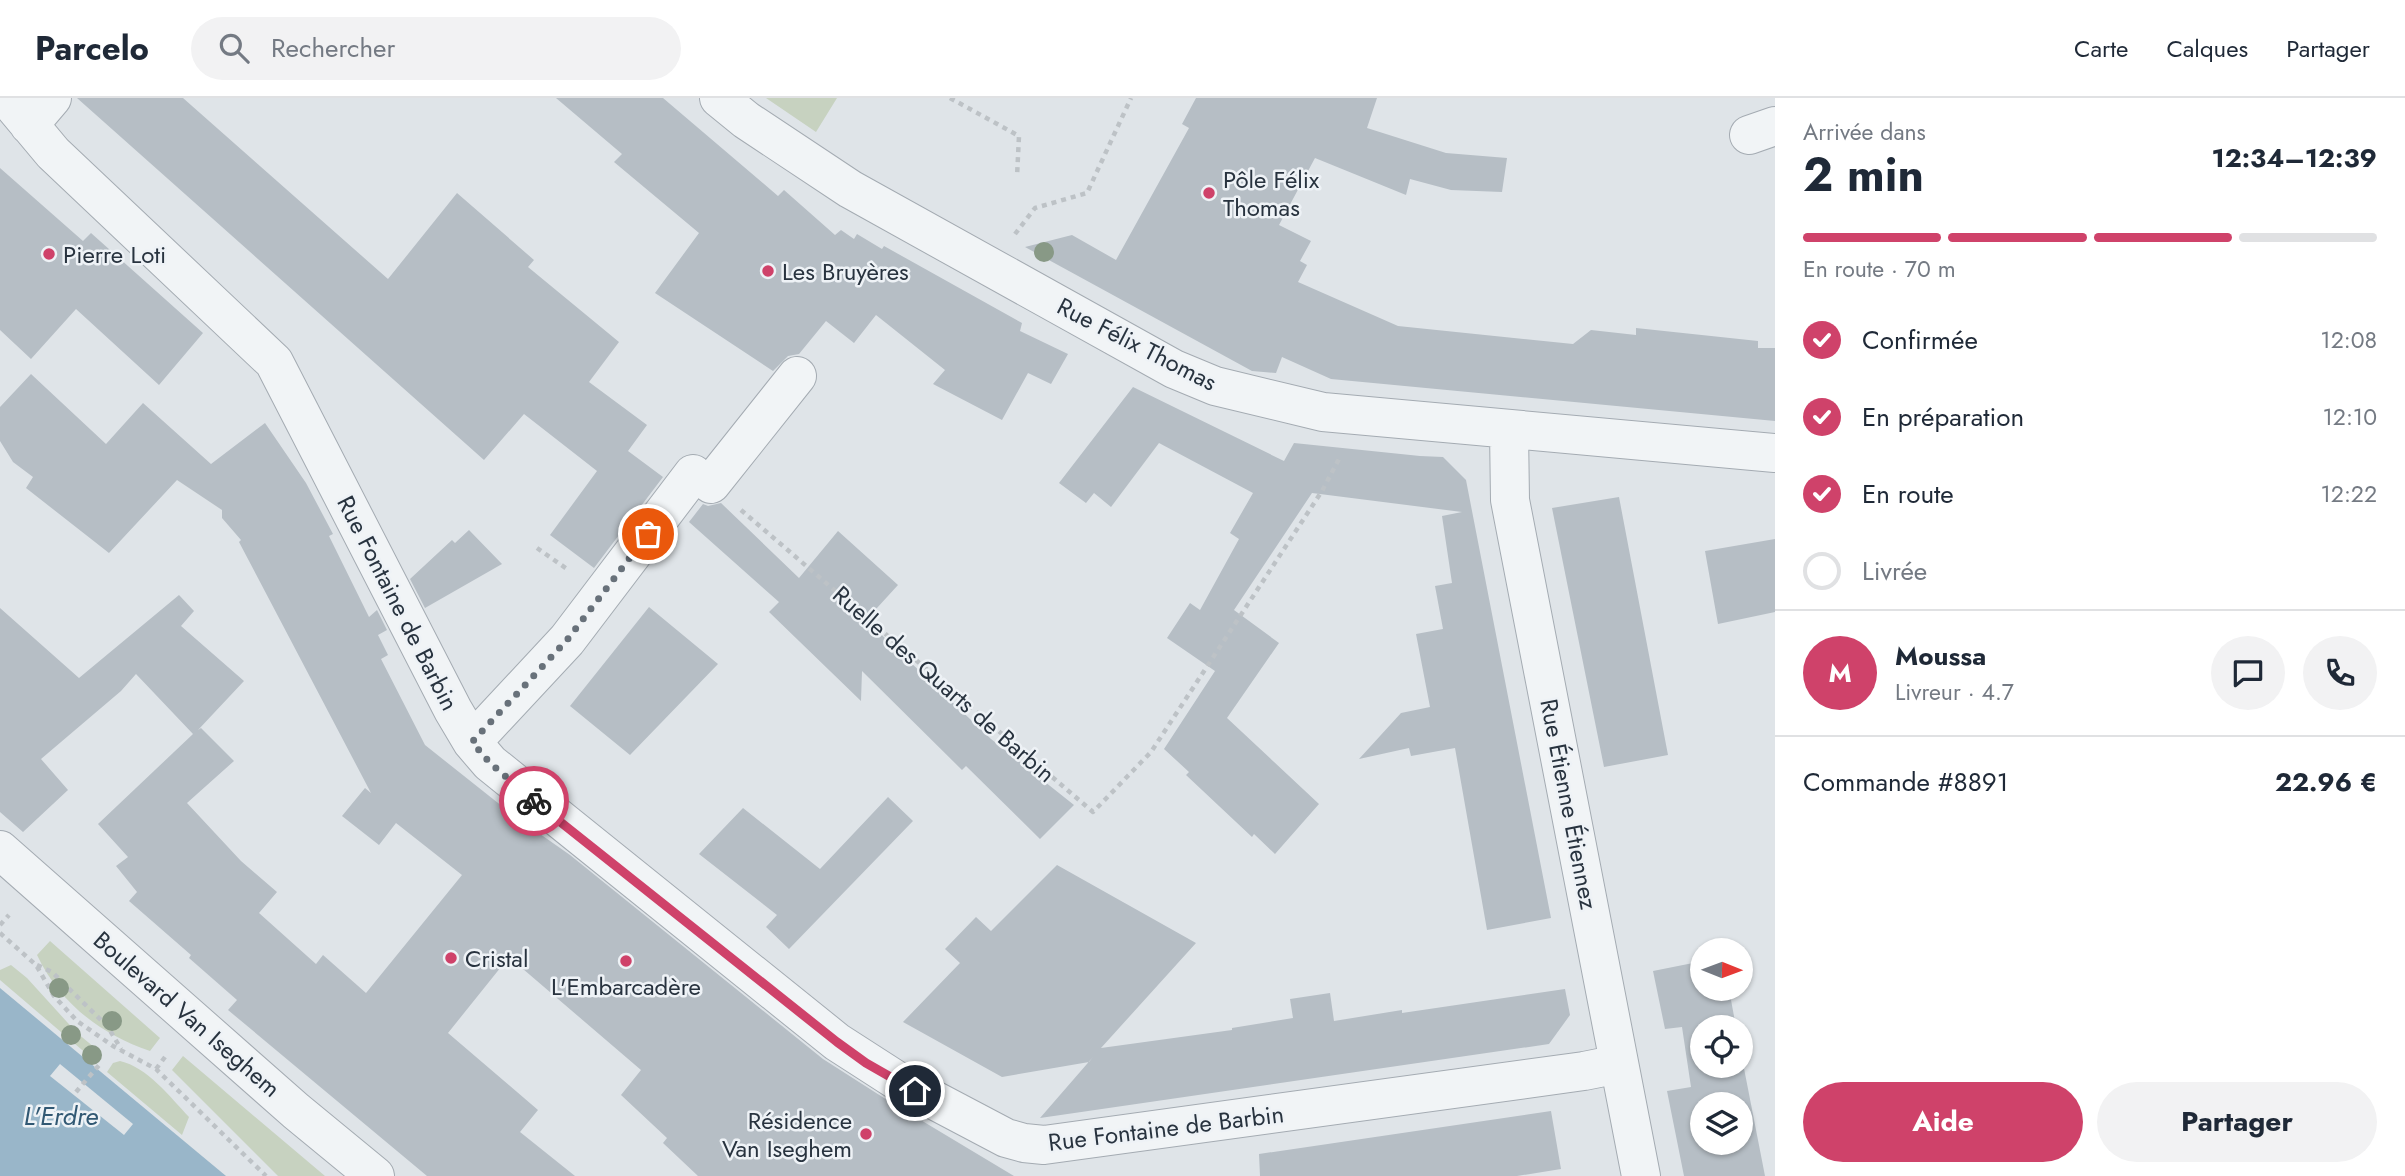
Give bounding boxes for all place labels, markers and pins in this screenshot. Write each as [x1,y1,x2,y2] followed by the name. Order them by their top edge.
[1223,162,1320,225] place label: Pôle Félix Thomas
[1201,185,1217,201] marker: Pôle Félix Thomas
[63,237,166,272] place label: Pierre Loti
[41,246,57,262] marker: Pierre Loti
[782,254,909,289] place label: Les Bruyères
[760,263,776,279] marker: Les Bruyères
[618,504,678,564] pin
[465,941,528,976] place label: Cristal
[443,950,459,966] marker: Cristal
[618,953,634,969] marker: L'Embarcadère
[551,969,701,1004] place label: L'Embarcadère
[885,1061,945,1121] pin
[722,1103,852,1166] place label: Résidence Van Iseghem
[858,1126,874,1142] marker: Résidence Van Iseghem

